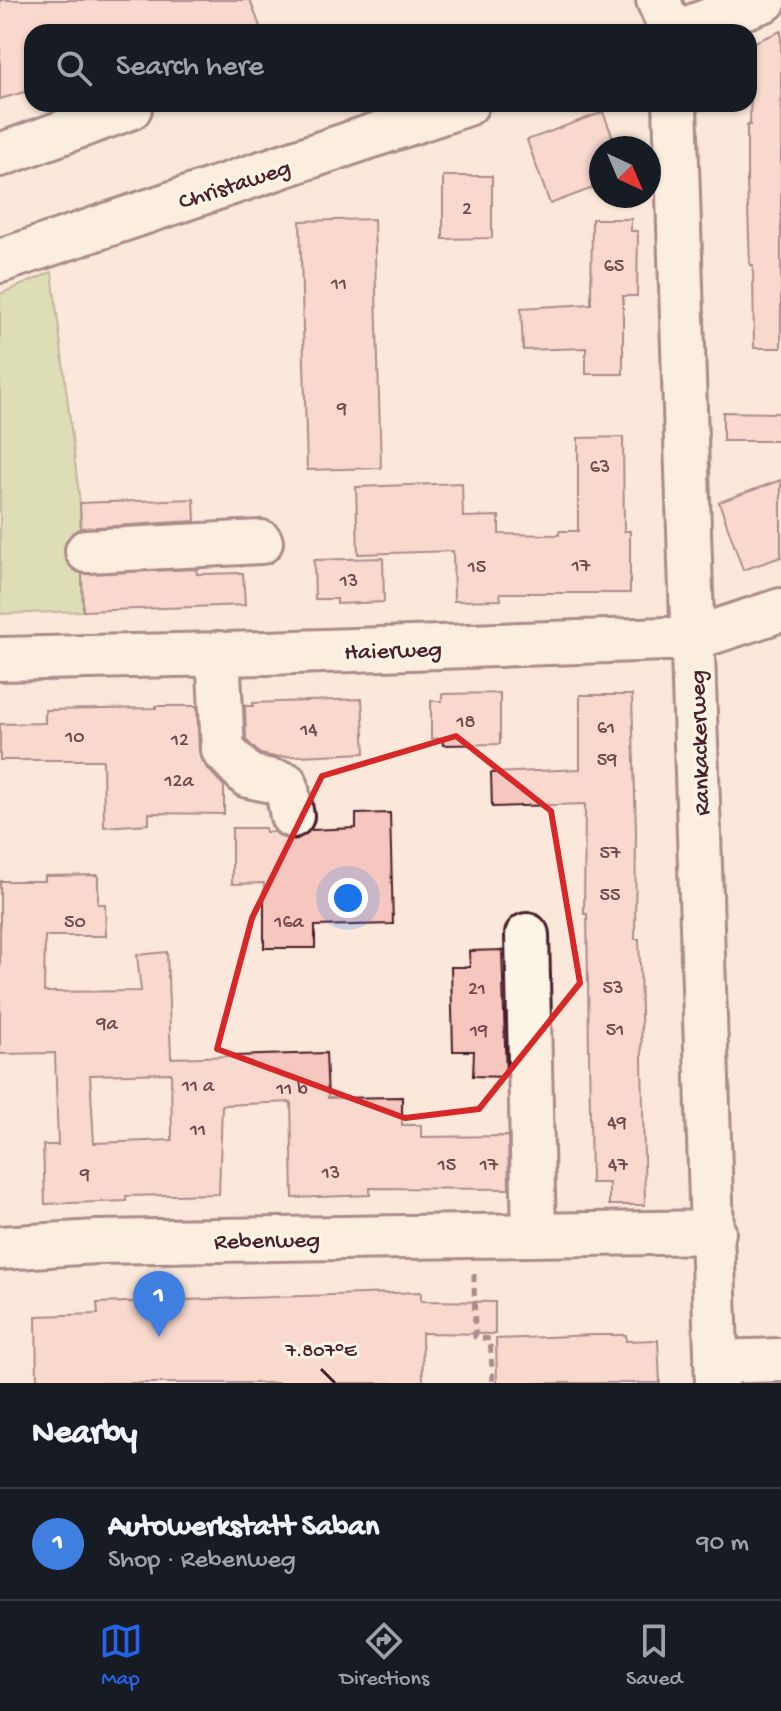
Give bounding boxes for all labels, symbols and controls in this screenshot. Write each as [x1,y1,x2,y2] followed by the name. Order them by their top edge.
[24,24,757,112] search box
[52,46,96,90] icon: search
[116,51,264,86] text: Search here
[589,136,661,208] north arrow
[175,155,295,218] street label: Christaweg
[462,199,472,222] house number: 2
[604,256,624,279] house number: 65
[330,274,347,297] house number: 11
[336,399,347,422] house number: 9
[590,457,610,480] house number: 63
[571,556,591,579] house number: 17
[467,557,486,580] house number: 15
[339,571,358,594] house number: 13
[344,636,442,669] street label: Haierweg
[684,670,719,816] street label: Rankackerweg
[455,712,476,735] house number: 18
[597,718,615,741] house number: 61
[299,720,318,743] house number: 14
[64,727,85,750] house number: 10
[170,730,189,753] house number: 12
[597,750,617,773] house number: 59
[164,771,194,794] house number: 12a
[600,843,621,866] house number: 57
[328,878,368,918] your location
[599,885,621,908] house number: 55
[64,912,86,935] house number: 50
[273,912,305,935] house number: 16a
[603,978,623,1001] house number: 53
[468,979,486,1002] house number: 21
[95,1014,118,1037] house number: 9a
[606,1020,624,1043] house number: 51
[469,1021,488,1044] house number: 19
[181,1076,215,1099] house number: 11 a
[275,1079,308,1102] house number: 11 b
[607,1113,627,1136] house number: 49
[189,1120,206,1143] house number: 11
[437,1155,456,1178] house number: 15
[479,1155,499,1178] house number: 17
[608,1155,629,1178] house number: 47
[321,1163,340,1186] house number: 13
[79,1165,90,1188] house number: 9
[214,1227,320,1258] street label: Rebenweg
[133,1271,185,1337] pin: 1
[285,1341,358,1364] text: 7.807°E
[32,1415,137,1455] text: Nearby
[108,1511,379,1546] text: Autowerkstatt Saban
[53,1529,63,1560] text: 1
[697,1529,749,1560] text: 90 m
[108,1546,296,1577] text: Shop · Rebenweg
[99,1619,143,1693] tab: Map
[340,1619,429,1693] tab: Directions
[626,1619,682,1693] tab: Saved

